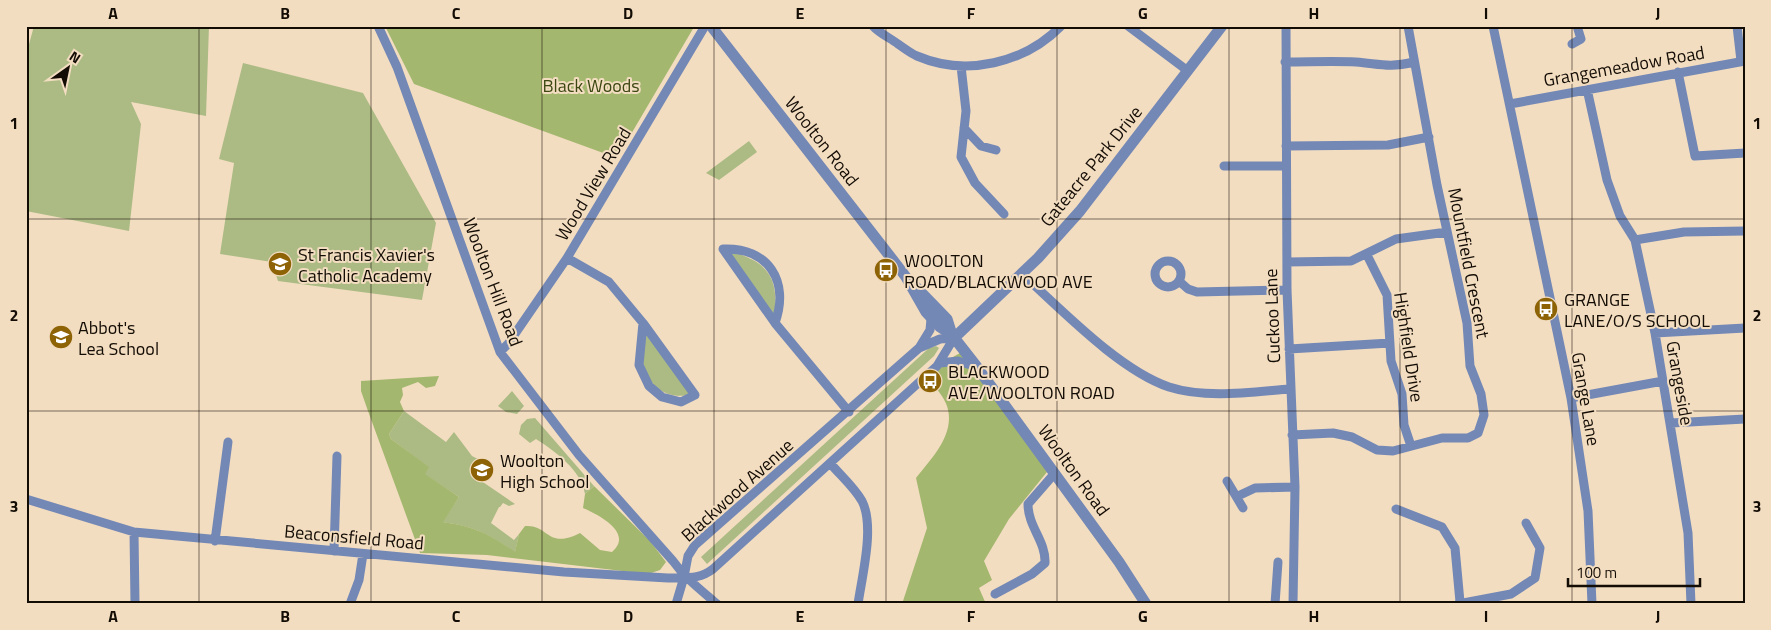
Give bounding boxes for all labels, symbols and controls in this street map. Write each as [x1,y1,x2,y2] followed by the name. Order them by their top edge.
[108,1,118,25] text: A
[280,1,290,25] text: B
[452,1,461,25] text: C
[623,1,633,25] text: D
[796,1,805,25] text: E
[967,1,976,25] text: F
[1138,1,1148,25] text: G
[1309,1,1319,25] text: H
[1484,1,1488,25] text: I
[1656,1,1660,25] text: J
[1541,39,1707,93] street label: Grangemeadow Road
[42,42,92,92] north arrow
[66,45,85,68] text: N
[542,72,640,99] park label: Black Woods
[778,90,866,192] street label: Woolton Road
[1034,100,1148,232] street label: Gateacre Park Drive
[10,111,18,135] text: 1
[1753,111,1761,135] text: 1
[548,122,638,246] street label: Wood View Road
[1441,186,1497,341] street label: Mountfield Crescent
[456,214,530,350] street label: Woolton Hill Road
[298,241,435,289] place label: St Francis Xavier's Catholic Academy
[904,247,1093,295] place label: WOOLTON ROAD/BLACKWOOD AVE
[267,251,293,277] school or university icon: St Francis Xavier's Catholic Academy
[873,257,899,283] bus stop icon: WOOLTON ROAD/BLACKWOOD AVE
[1257,268,1287,364] street label: Cuckoo Lane
[1564,286,1710,334] place label: GRANGE LANE/O/S SCHOOL
[1387,290,1431,404] street label: Highfield Drive
[1533,296,1559,322] bus stop icon: GRANGE LANE/O/S SCHOOL
[10,303,18,327] text: 2
[1753,303,1761,327] text: 2
[78,314,159,362] place label: Abbot's Lea School
[48,324,74,350] school or university icon: Abbot's Lea School
[1659,339,1701,427] street label: Grangeside
[1564,350,1608,448] street label: Grange Lane
[948,358,1115,406] place label: BLACKWOOD AVE/WOOLTON ROAD
[917,368,943,394] bus stop icon: BLACKWOOD AVE/WOOLTON ROAD
[1032,419,1116,521] street label: Woolton Road
[675,432,799,548] street label: Blackwood Avenue
[500,447,589,495] place label: Woolton High School
[469,457,495,483] school or university icon: Woolton High School
[10,494,18,518] text: 3
[1753,494,1761,518] text: 3
[283,517,425,557] street label: Beaconsfield Road
[1568,555,1701,587] scale bar
[1576,561,1617,584] text: 100 m
[108,604,118,628] text: A
[280,604,290,628] text: B
[452,604,461,628] text: C
[623,604,633,628] text: D
[796,604,805,628] text: E
[967,604,976,628] text: F
[1138,604,1148,628] text: G
[1309,604,1319,628] text: H
[1484,604,1488,628] text: I
[1656,604,1660,628] text: J

